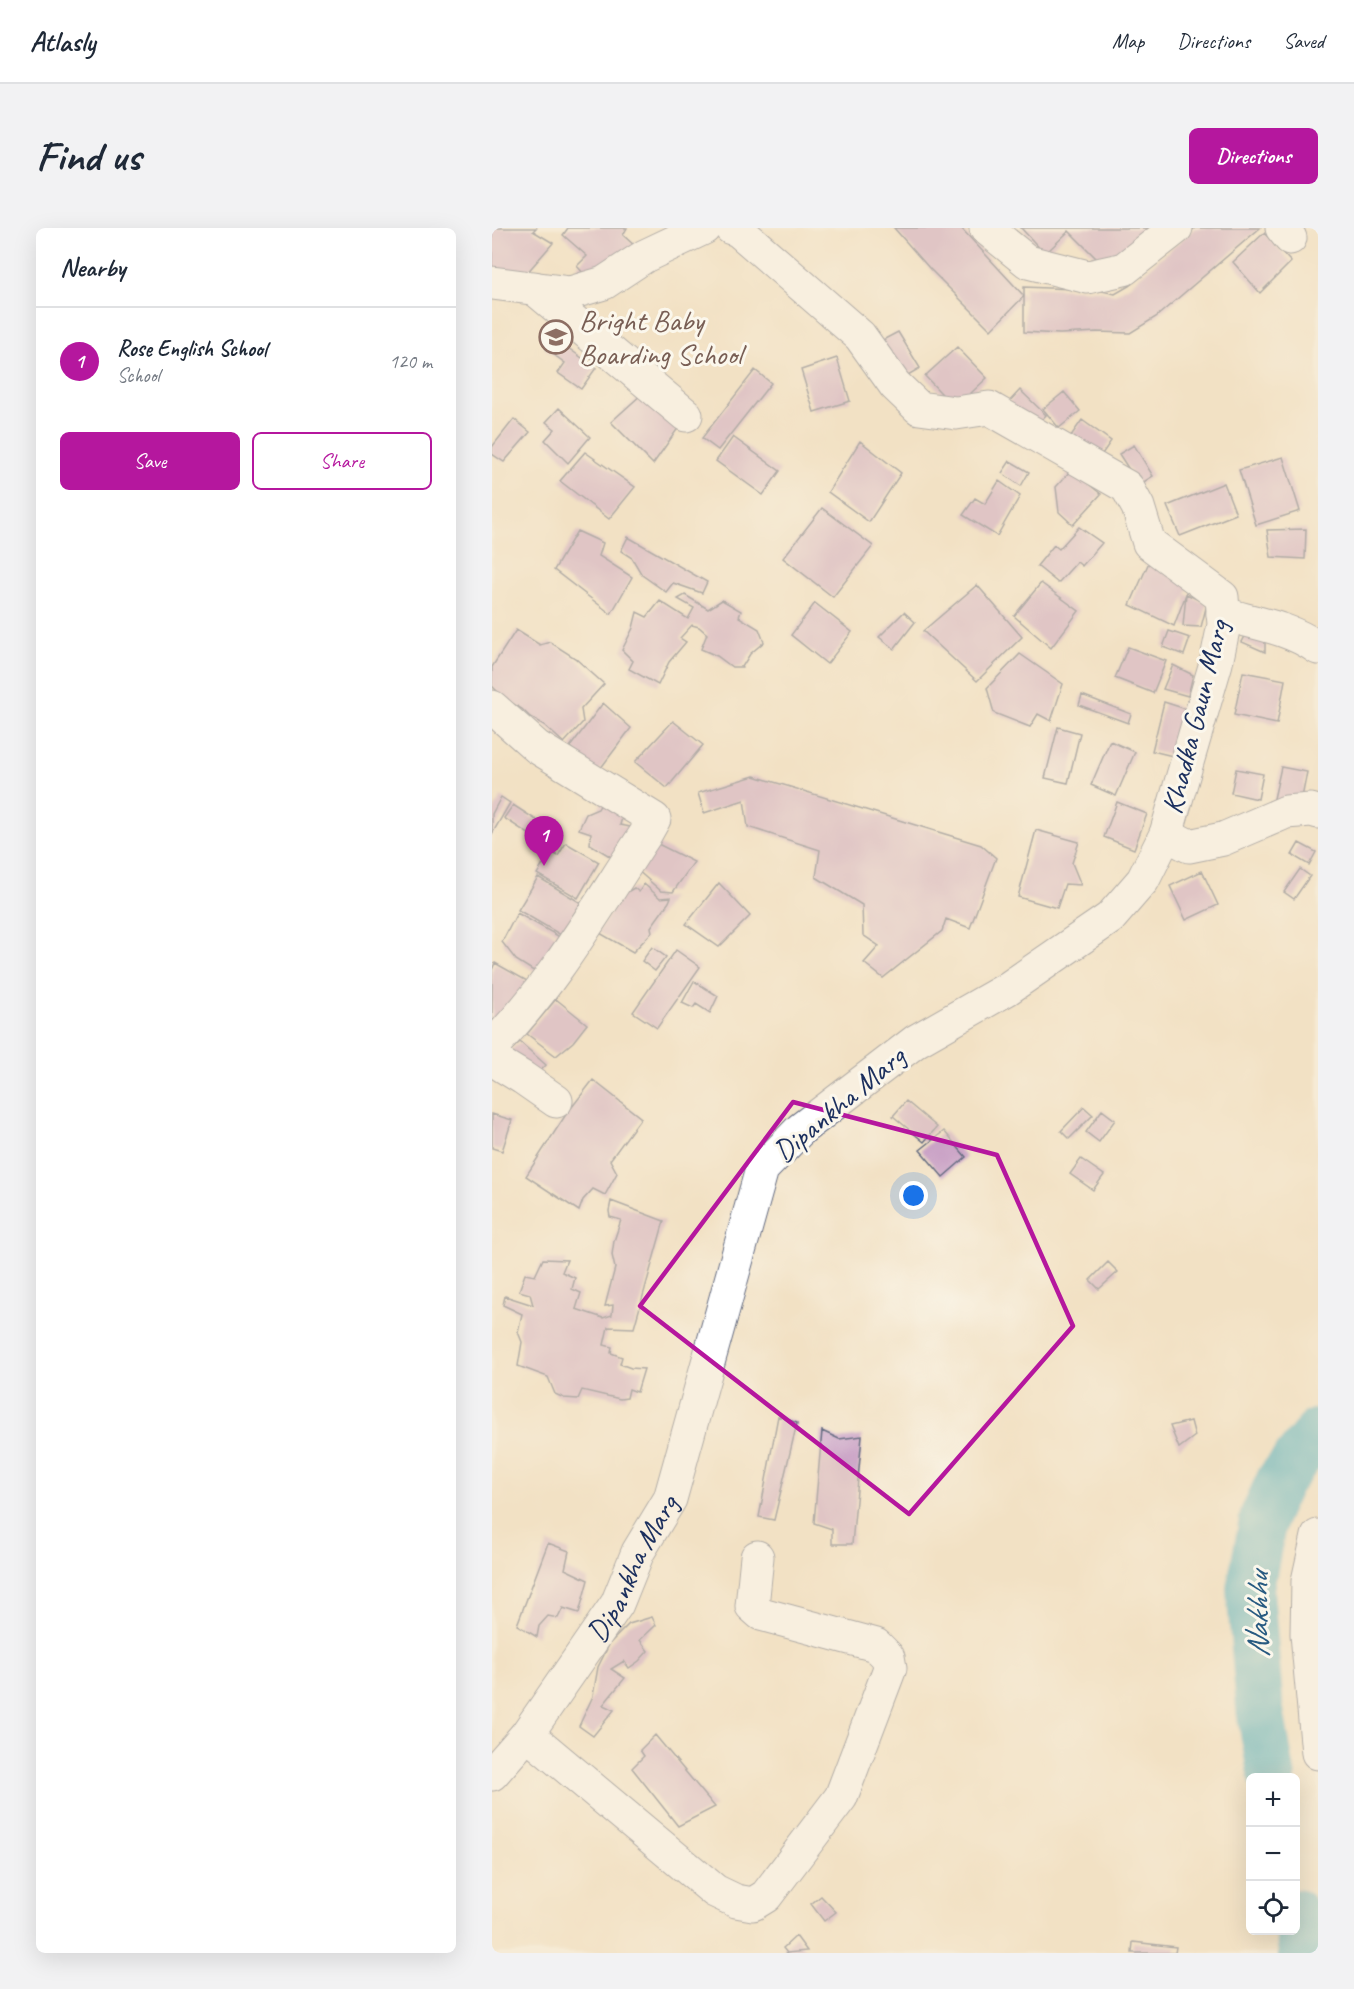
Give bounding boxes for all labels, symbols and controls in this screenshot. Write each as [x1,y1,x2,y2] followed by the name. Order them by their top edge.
[30,24,95,59] text: Atlasly
[1112,28,1144,54] text: Map
[1177,28,1250,54] text: Directions
[1283,28,1324,54] text: Saved
[1189,128,1318,184] button: Directions
[36,130,141,183] text: Find us
[60,251,125,284] text: Nearby
[579,301,747,373] place label: Bright Baby Boarding School
[538,319,574,355] school or university icon: Bright Baby Boarding School
[117,335,267,363] text: Rose English School
[75,349,84,374] text: 1
[389,349,432,374] text: 120 m
[117,363,160,388] text: School
[60,432,240,490] button: Save
[252,432,432,490] button: Share
[1153,614,1238,818] street label: Khadka Gaun Marg
[524,816,564,866] pin: 1
[765,1036,915,1170] street label: Dipankha Marg
[899,1181,928,1210] your location
[578,1486,688,1649] street label: Dipankha Marg
[1237,1567,1278,1658] water label: Nakhhu
[1246,1773,1300,1935] map controls
[1246,1773,1300,1827] button: +
[1246,1827,1300,1881] button: −
[1246,1881,1300,1935] button: locate

